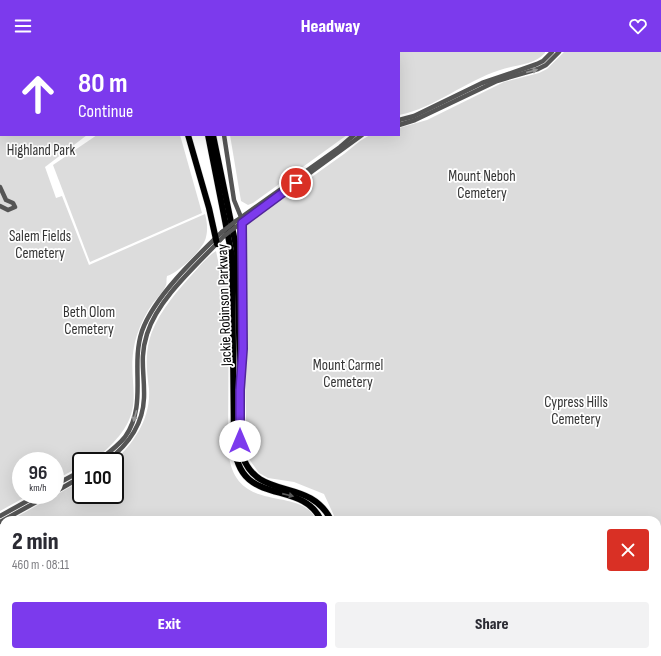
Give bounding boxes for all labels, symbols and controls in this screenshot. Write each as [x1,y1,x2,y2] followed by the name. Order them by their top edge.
[12,15,34,37] icon: menu
[627,15,649,37] icon: heart
[301,16,360,37] text: Headway
[78,67,127,100] text: 80 m
[12,68,64,120] icon: ahead
[526,68,538,74] one-way arrow
[78,101,133,122] text: Continue
[7,141,75,160] park label: Highland Park
[279,166,313,200] pin
[448,167,516,203] park label: Mount Neboh Cemetery
[285,172,307,194] icon: arrive
[9,227,71,263] park label: Salem Fields Cemetery
[213,243,236,367] street label: Jackie Robinson Parkway
[63,303,115,339] park label: Beth Olom Cemetery
[313,356,383,392] park label: Mount Carmel Cemetery
[544,393,608,429] park label: Cypress Hills Cemetery
[132,410,138,422] one-way arrow
[219,420,261,462] position arrow
[72,452,124,504] speed limit sign: 100
[29,461,47,485] text: 96
[29,482,47,494] text: km/h
[282,493,294,499] one-way arrow
[12,527,59,556] text: 2 min
[607,529,649,571] button: close
[12,557,69,573] text: 460 m · 08:11
[12,602,327,648] button: Exit
[335,602,649,648] button: Share

